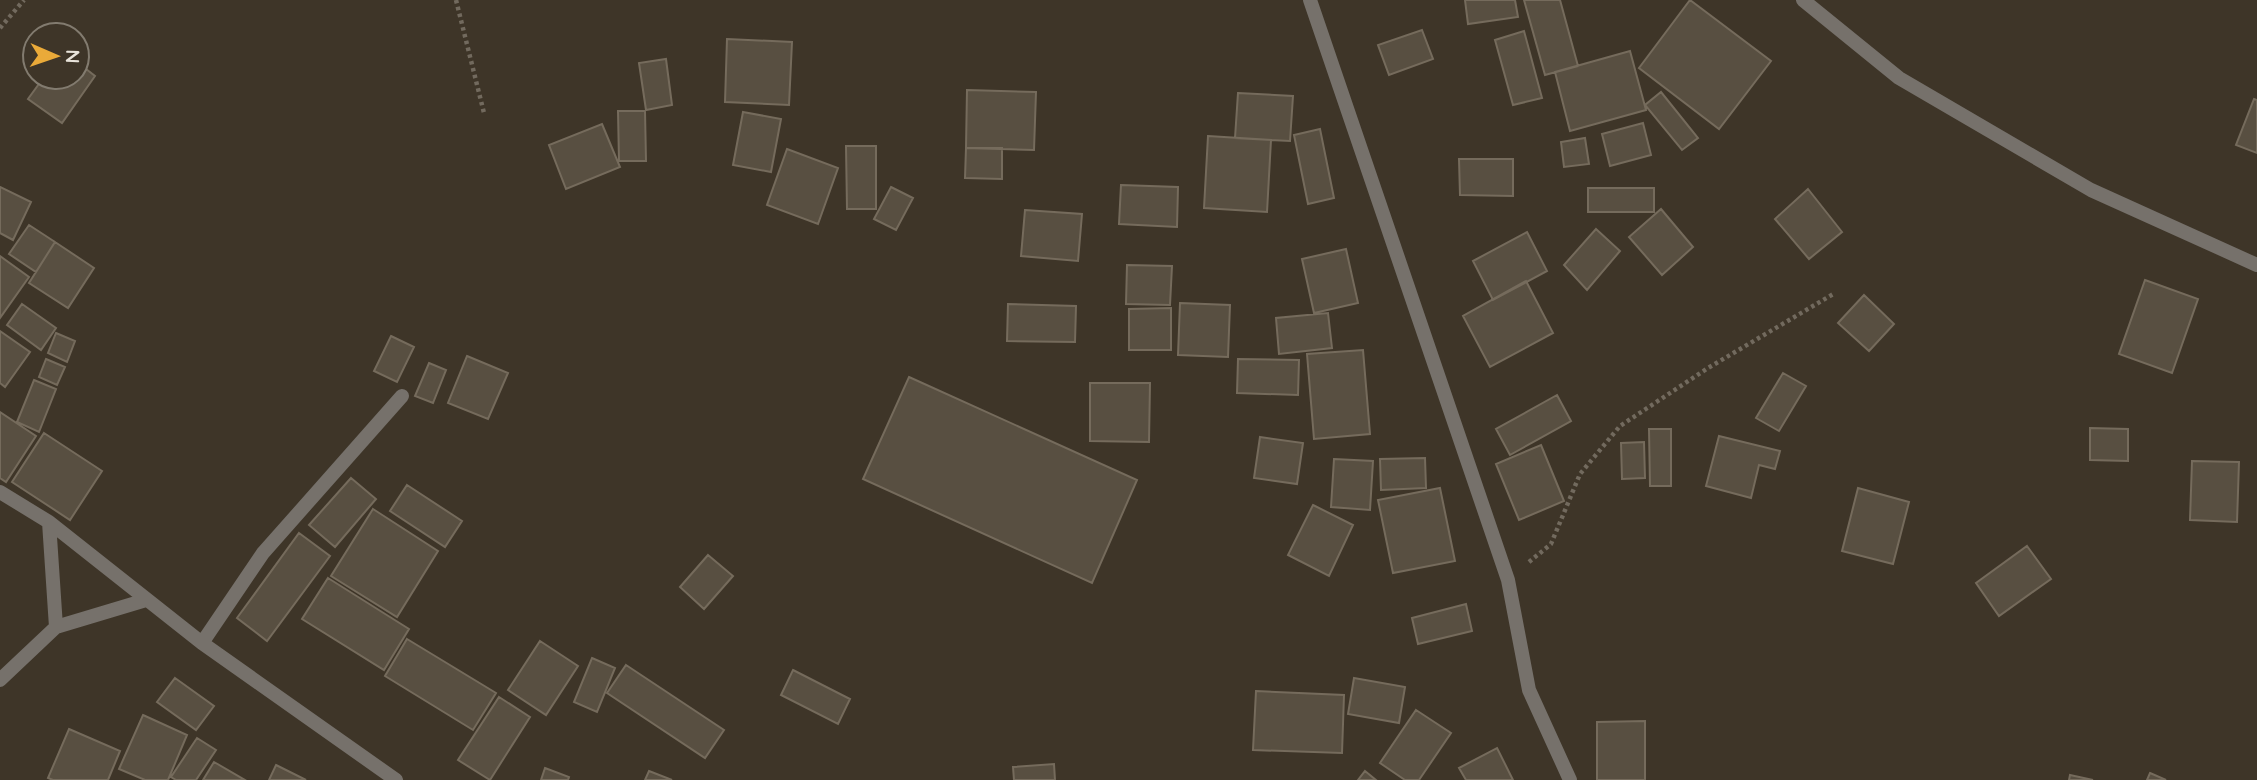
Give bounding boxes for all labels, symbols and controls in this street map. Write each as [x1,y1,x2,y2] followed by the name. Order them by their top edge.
[21,21,91,91] north arrow
[61,49,85,64] text: N

